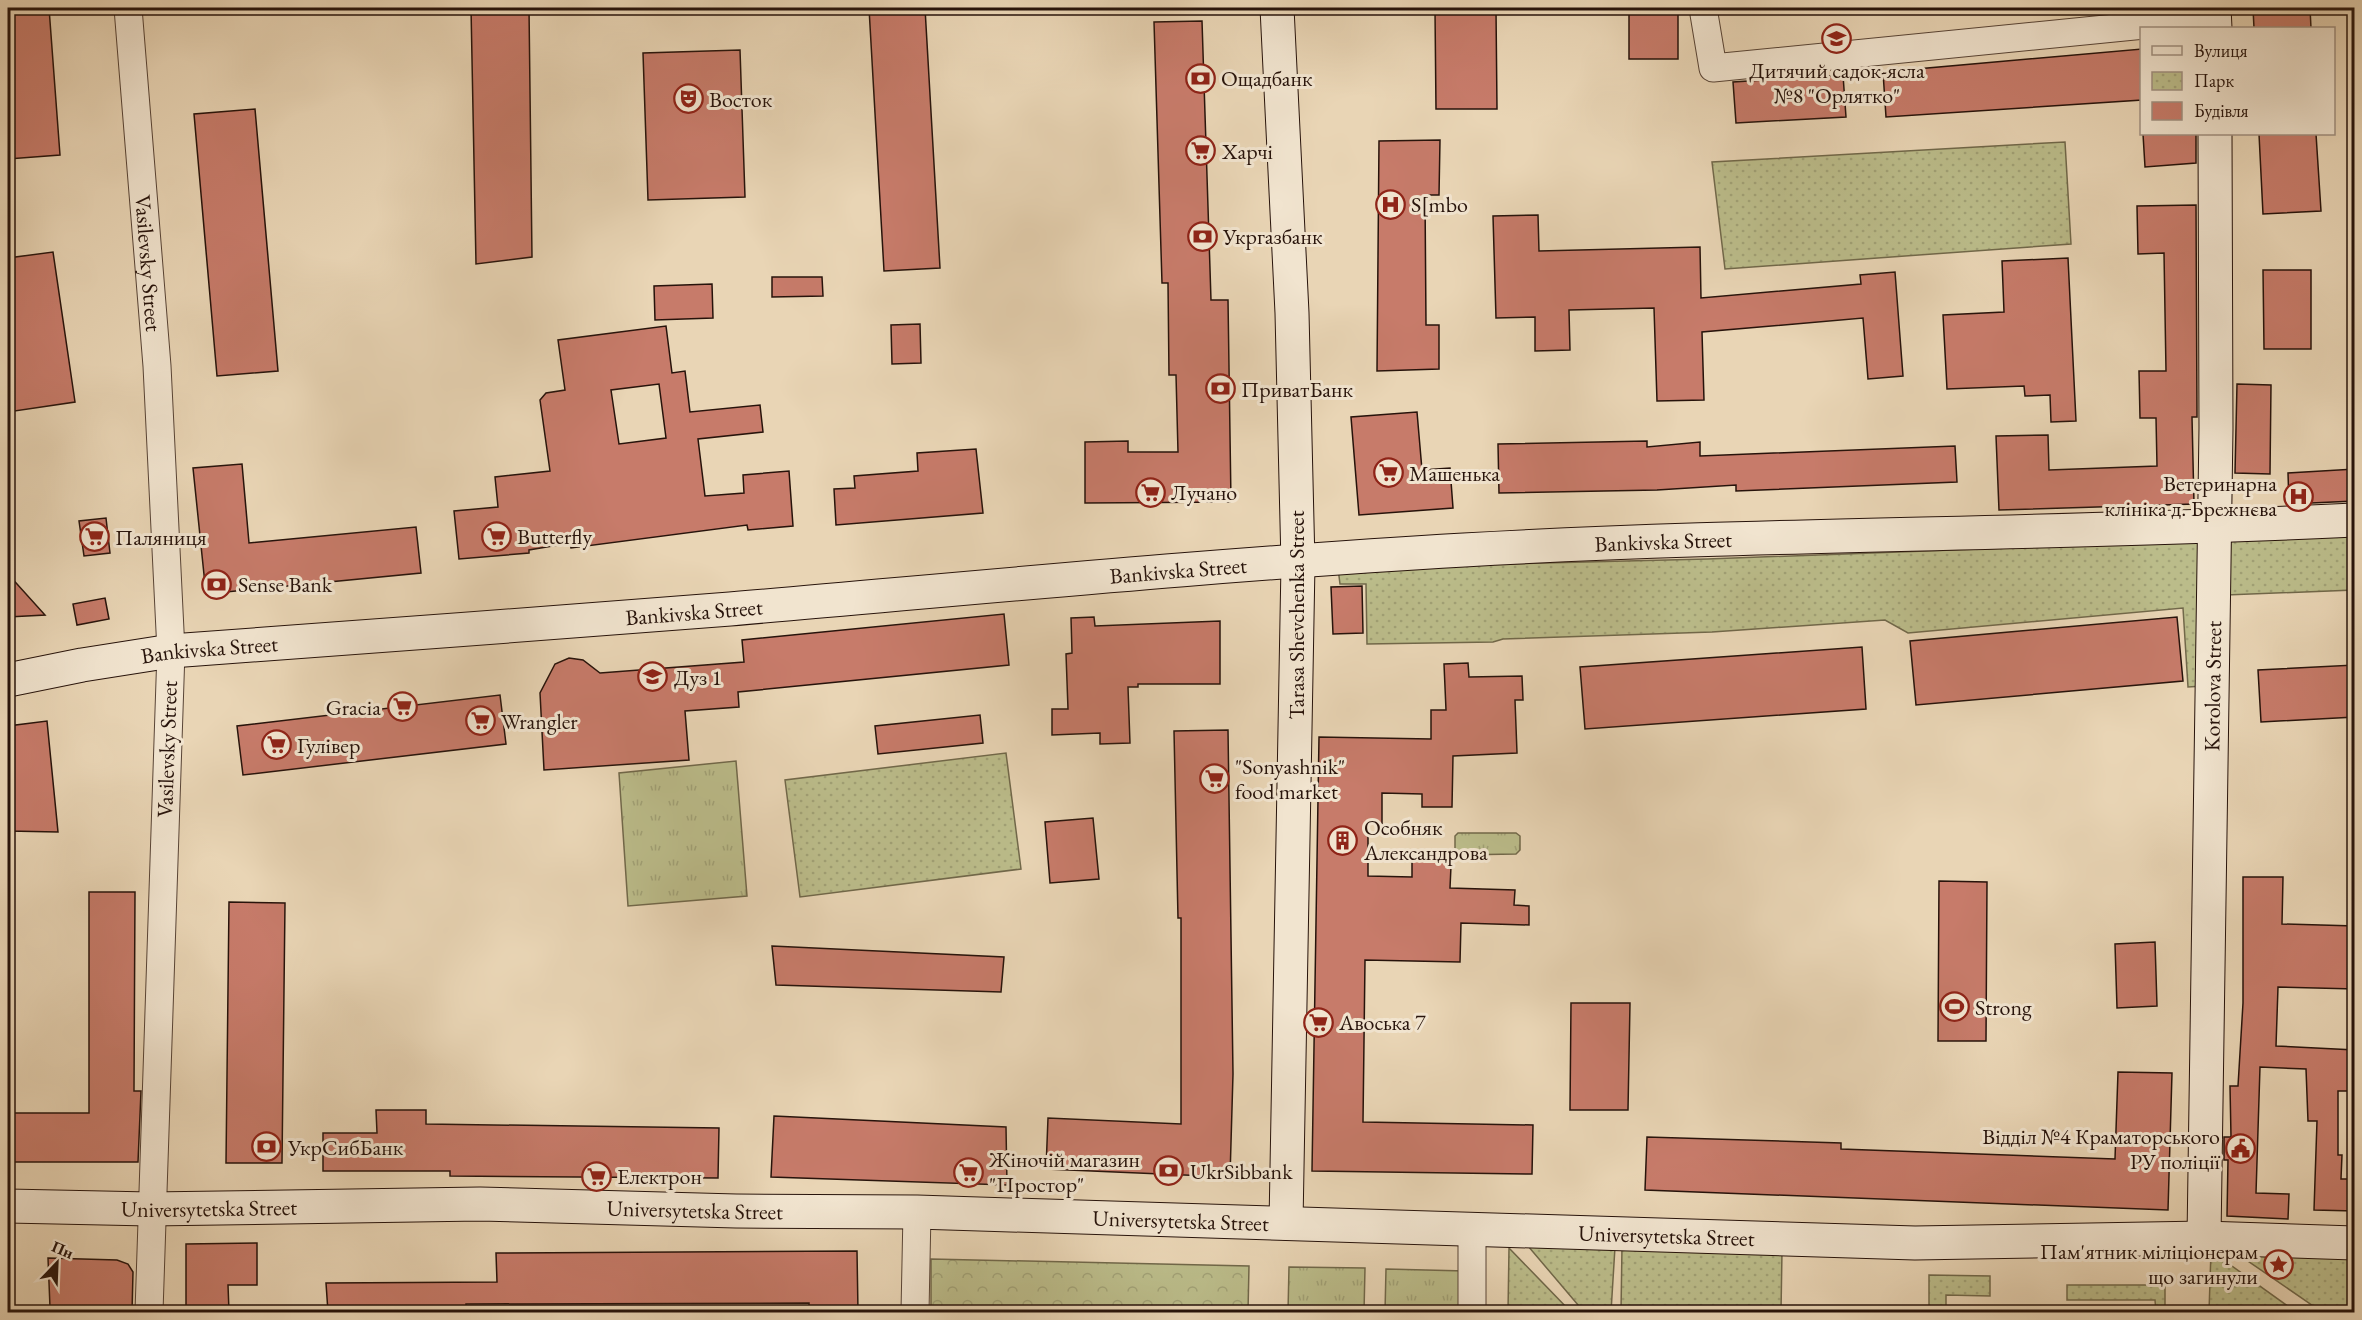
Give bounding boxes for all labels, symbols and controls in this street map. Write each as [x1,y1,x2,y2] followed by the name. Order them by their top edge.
[1821,22,1853,54] school or university icon: Дитячий садок-ясла №8 "Орлятко"
[2140,27,2335,135] legend
[2194,39,2247,62] text: Вулиця
[1749,56,1925,110] place label: Дитячий садок-ясла №8 "Орлятко"
[1184,62,1216,94] bank icon: Ощадбанк
[1221,64,1313,93] place label: Ощадбанк
[2194,69,2234,92] text: Парк
[672,83,704,115] theatre icon: Восток
[709,85,773,114] place label: Восток
[2194,99,2249,122] text: Будівля
[1185,135,1217,167] supermarket icon: Харчі
[1221,137,1273,166] place label: Харчі
[1374,188,1406,220] hospital icon: S[mbo
[1411,190,1468,219] place label: S[mbo
[129,194,169,333] street label: Vasilevsky Street
[1186,220,1218,252] bank icon: Укргазбанк
[1222,222,1323,251] place label: Укргазбанк
[1204,373,1236,405] bank icon: ПриватБанк
[1241,375,1354,404] place label: ПриватБанк
[1372,457,1404,489] supermarket icon: Машенька
[1409,459,1500,488] place label: Машенька
[2105,469,2277,523] place label: Ветеринарна клініка д. Брежнєва
[1134,476,1166,508] supermarket icon: Лучано
[1171,478,1237,507] place label: Лучано
[2282,480,2314,512] hospital icon: Ветеринарна клініка д. Брежнєва
[1282,510,1311,720] street label: Tarasa Shevchenka Street
[480,520,512,552] supermarket icon: Butterfly
[78,521,110,553] supermarket icon: Паляниця
[517,522,592,551] place label: Butterfly
[115,523,207,552] place label: Паляниця
[1594,524,1733,558] street label: Bankivska Street
[1108,550,1248,590] street label: Bankivska Street
[201,568,233,600] bank icon: Sense Bank
[238,570,333,599] place label: Sense Bank
[624,592,764,632] street label: Bankivska Street
[2197,621,2228,752] street label: Korolova Street
[139,629,279,670] street label: Bankivska Street
[637,661,669,693] school or university icon: Дуз 1
[674,663,722,692] place label: Дуз 1
[150,680,184,818] street label: Vasilevsky Street
[386,691,418,723] supermarket icon: Gracia
[326,693,381,722] place label: Gracia
[464,705,496,737] supermarket icon: Wrangler
[501,707,578,736] place label: Wrangler
[260,729,292,761] supermarket icon: Гулівер
[297,731,360,760] place label: Гулівер
[1235,752,1345,806] place label: "Sonyashnik" food market
[1198,763,1230,795] supermarket icon: "Sonyashnik" food market
[1363,813,1488,867] place label: Особняк Александрова
[1327,824,1359,856] building icon: Особняк Александрова
[1938,991,1970,1023] sports icon: Strong
[1975,993,2032,1022] place label: Strong
[1302,1006,1334,1038] supermarket icon: Авоська 7
[1338,1008,1426,1037] place label: Авоська 7
[1982,1122,2221,1176] place label: Вiддiл №4 Краматорського РУ поліції
[251,1131,283,1163] bank icon: УкрСибБанк
[287,1133,404,1162] place label: УкрСибБанк
[2225,1133,2257,1165] public building icon: Вiддiл №4 Краматорського РУ поліції
[988,1145,1140,1199] place label: Жіночій магазин "Простор"
[1153,1155,1185,1187] bank icon: UkrSibbank
[952,1156,984,1188] supermarket icon: Жіночій магазин "Простор"
[1190,1157,1293,1186] place label: UkrSibbank
[580,1160,612,1192] supermarket icon: Електрон
[617,1162,702,1191] place label: Електрон
[121,1192,297,1224] street label: Universytetska Street
[606,1193,783,1226] street label: Universytetska Street
[1092,1203,1269,1237] street label: Universytetska Street
[1578,1218,1755,1253] street label: Universytetska Street
[27,1233,87,1293] north arrow
[48,1236,77,1264] text: Пн
[2040,1237,2258,1291] place label: Пам'ятник міліціонерам що загинули
[2263,1248,2295,1280] place icon: Пам'ятник міліціонерам що загинули

